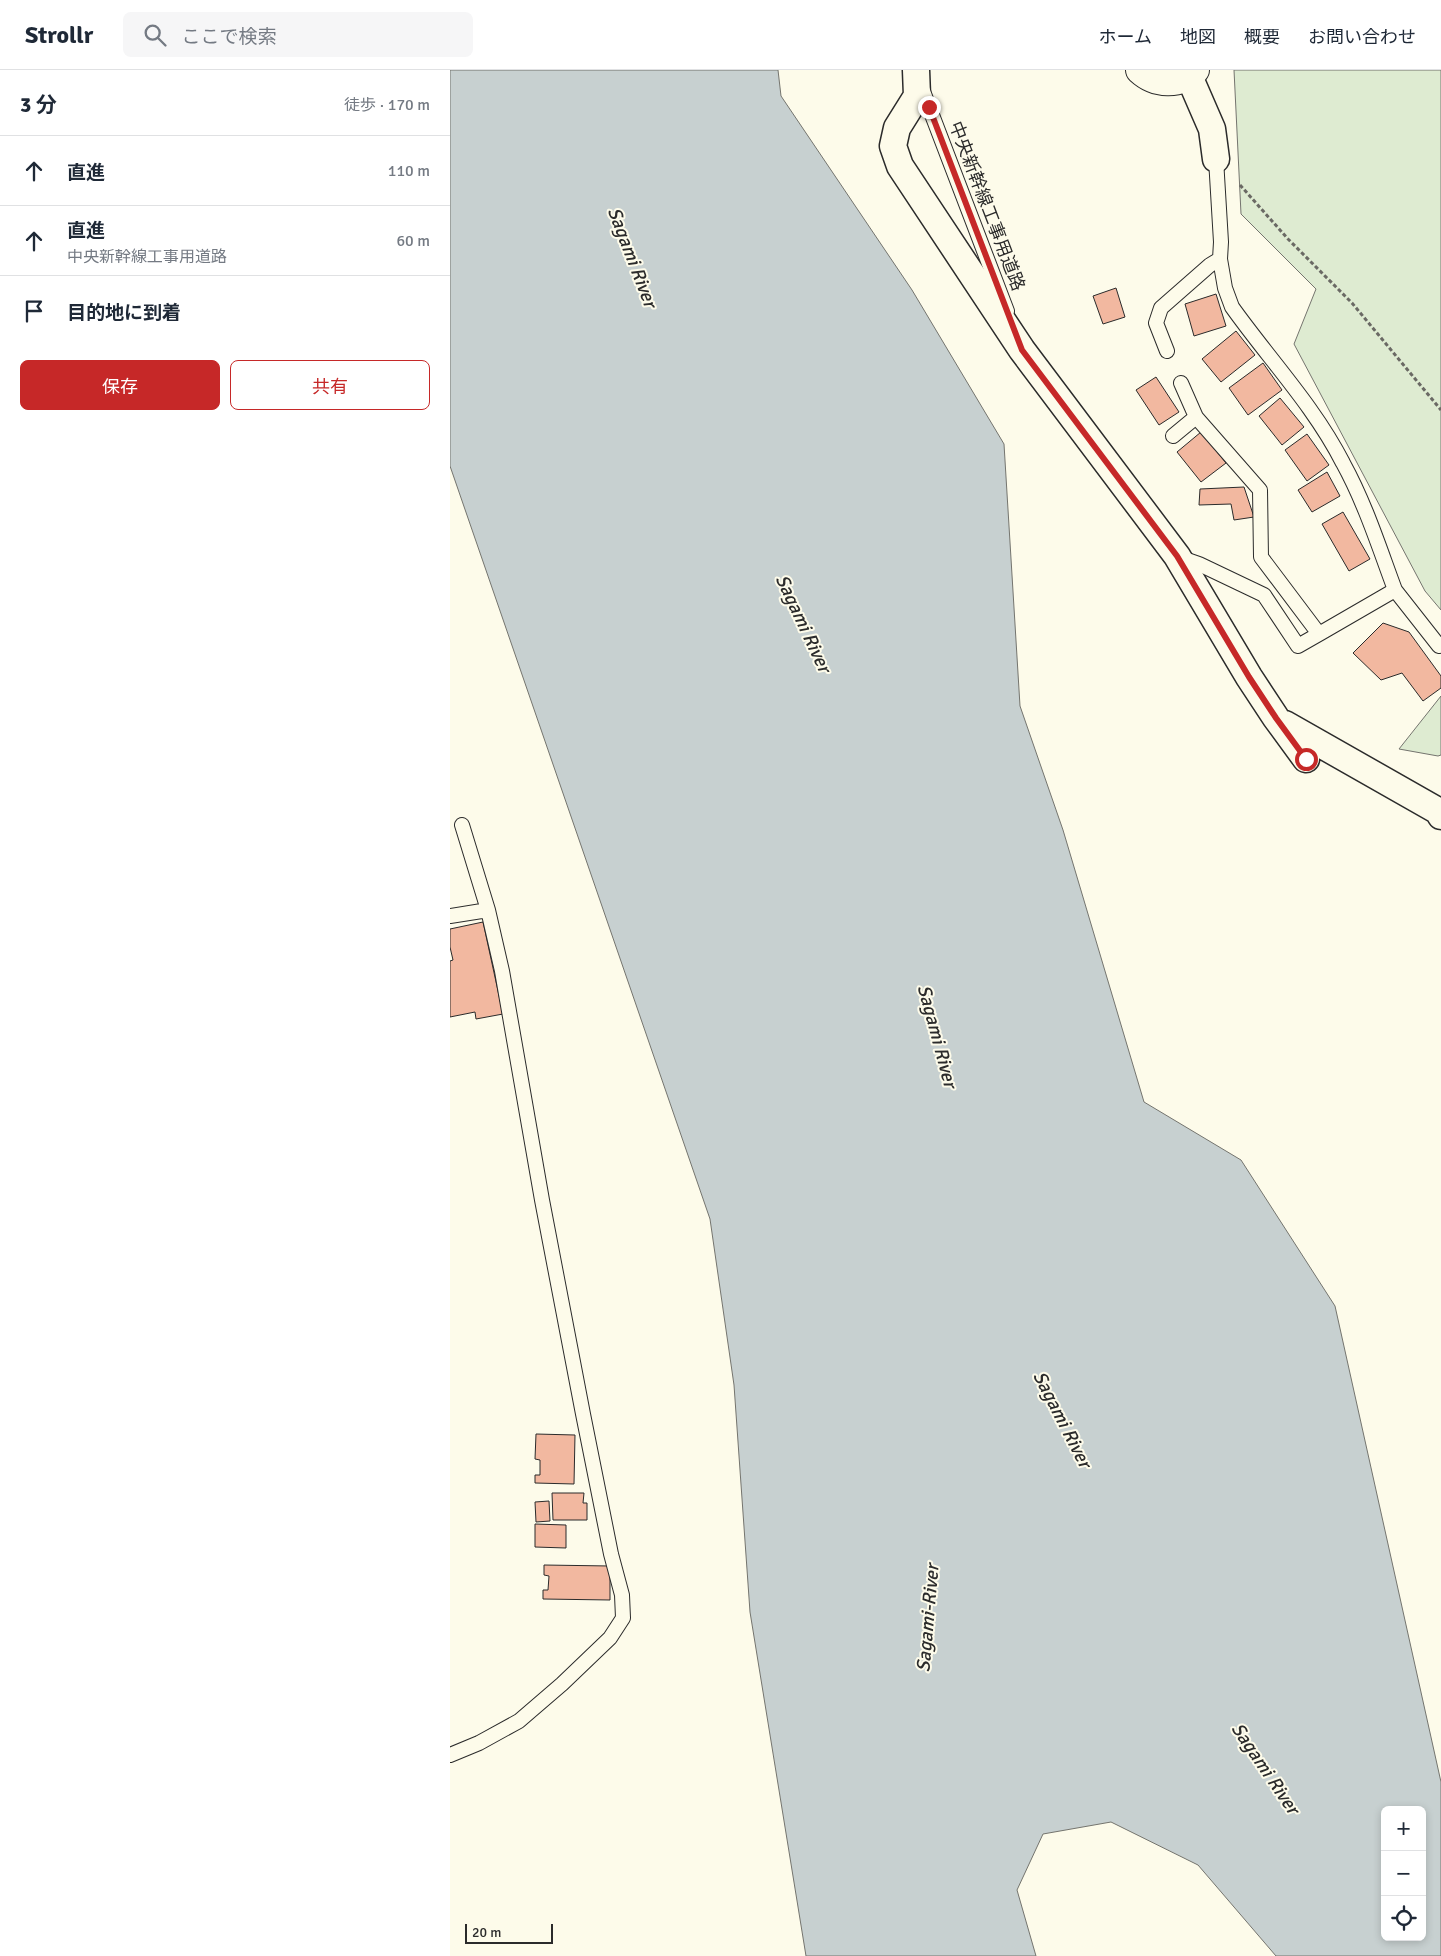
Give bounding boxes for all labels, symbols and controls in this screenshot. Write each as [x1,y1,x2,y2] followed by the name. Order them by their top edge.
[123,12,473,57] search box
[25,20,93,50] text: Strollr
[141,21,169,49] icon: search
[181,25,276,49] text: ここで検索
[1099,26,1152,48] text: ホーム
[1180,26,1216,48] text: 地図
[1244,26,1280,48] text: 概要
[1308,26,1416,48] text: お問い合わせ
[20,92,57,118] text: 3 分
[344,95,430,115] text: 徒歩 · 170 m
[918,96,941,119] route end
[944,118,1030,294] street label: 中央新幹線工事用道路
[20,157,48,185] icon: ahead
[67,161,105,185] text: 直進
[388,161,430,181] text: 110 m
[602,204,663,314] water label: Sagami River
[67,219,105,243] text: 直進
[20,227,48,255] icon: ahead
[396,231,430,251] text: 60 m
[67,247,227,267] text: 中央新幹線工事用道路
[20,297,48,325] icon: arrive
[67,301,181,325] text: 目的地に到着
[20,360,220,410] button: 保存
[230,360,430,410] button: 共有
[770,571,838,679] water label: Sagami River
[1295,748,1318,771] route start
[912,982,963,1093] water label: Sagami River
[1027,1367,1098,1475] water label: Sagami River
[911,1560,945,1673] water label: Sagami-River
[1226,1718,1306,1822] water label: Sagami River
[1381,1806,1426,1941] map controls
[1381,1806,1426,1851] button: +
[1381,1851,1426,1896] button: −
[1381,1896,1426,1941] button: locate
[465,1921,552,1944] scale bar
[472,1924,501,1941] text: 20 m

